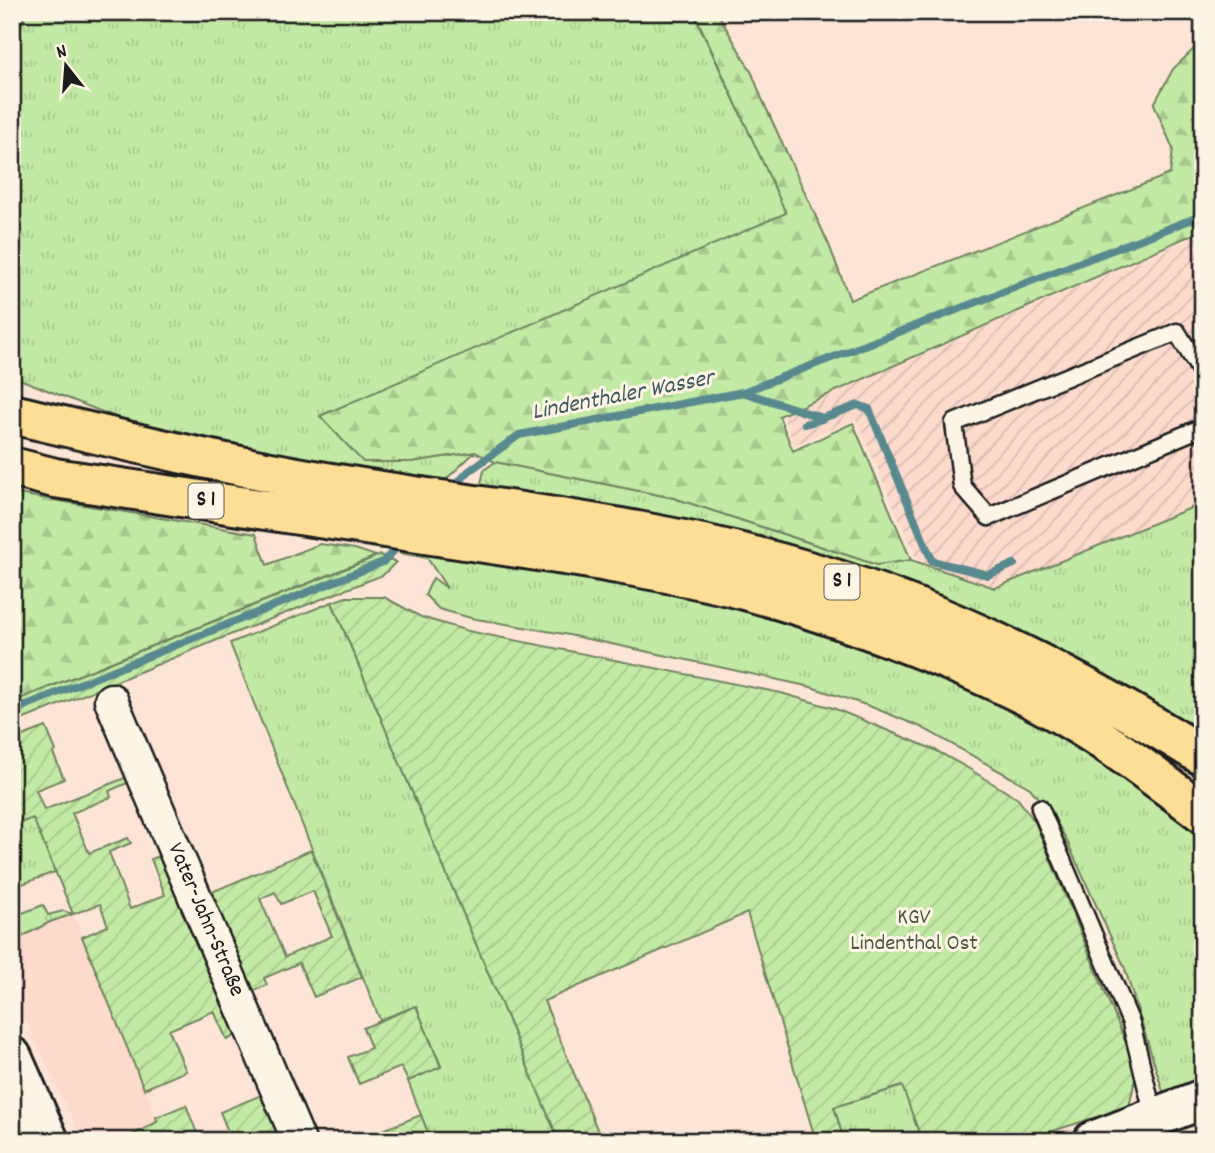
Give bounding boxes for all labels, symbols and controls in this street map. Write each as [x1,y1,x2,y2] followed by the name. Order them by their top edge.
[32,32,102,102] north arrow
[54,39,70,67] text: N
[529,361,720,430] water label: Lindenthaler Wasser
[188,484,224,518] road number: S 1
[824,564,860,600] road number: S 1
[158,838,252,1002] street label: Vater-Jahn-Straße
[850,902,978,961] park label: KGV Lindenthal Ost

